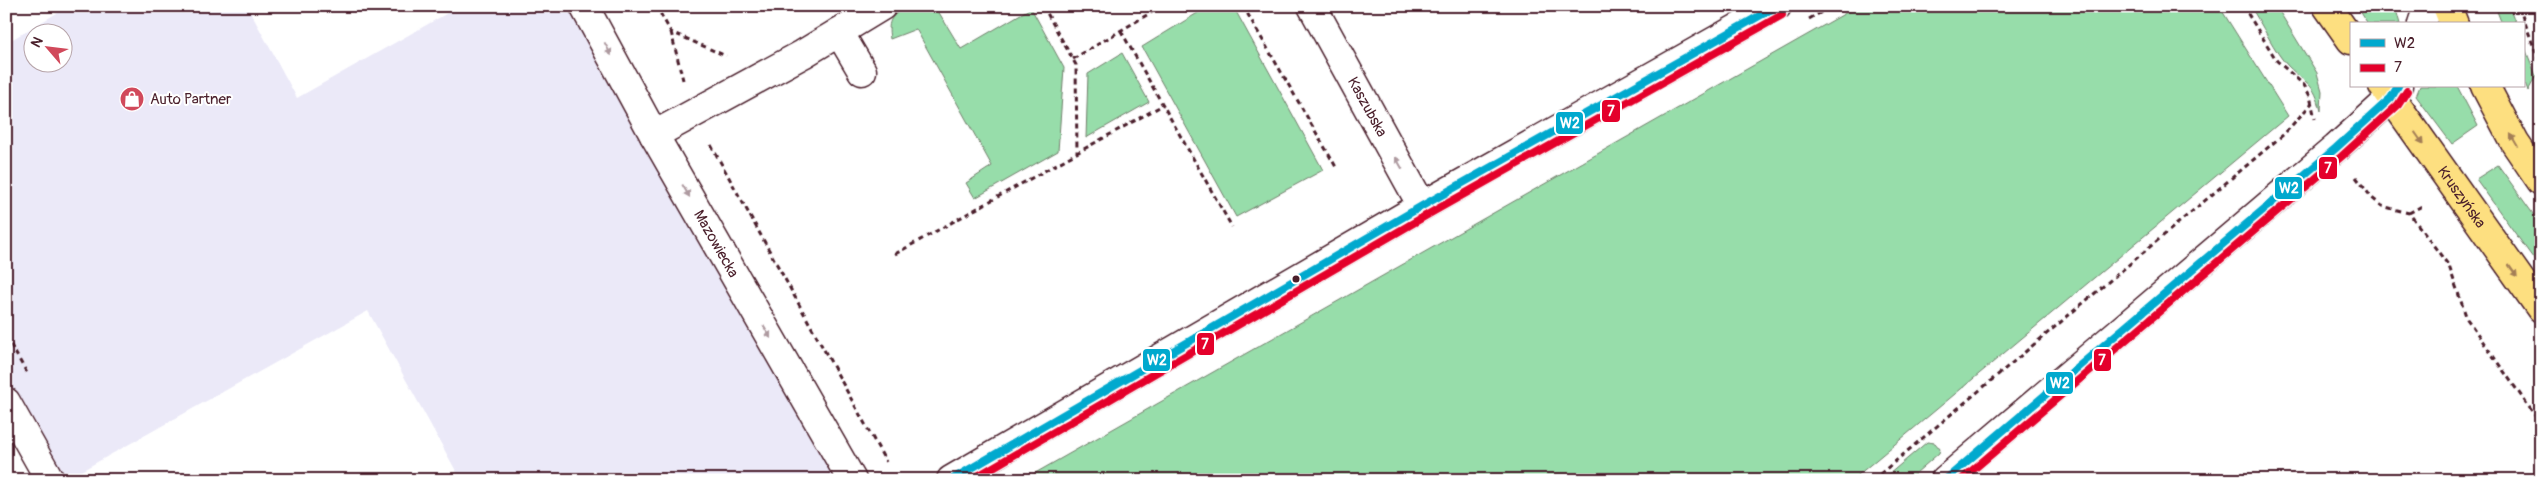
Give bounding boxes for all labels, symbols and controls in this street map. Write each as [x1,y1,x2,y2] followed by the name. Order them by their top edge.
[22,22,72,72] north arrow
[2350,22,2524,88] legend
[27,34,47,50] text: N
[2394,34,2415,53] text: W2
[603,42,612,56] one-way arrow
[2394,58,2402,77] text: 7
[1343,74,1392,140] street label: Kaszubska
[119,86,145,112] shop icon: Auto Partner
[150,90,232,109] place label: Auto Partner
[1601,99,1621,123] line badge: 7
[1607,103,1615,120] text: 7
[1555,111,1584,135] line badge: W2
[1560,115,1580,132] text: W2
[2414,131,2424,145] one-way arrow
[2510,134,2519,147] one-way arrow
[1395,156,1403,171] one-way arrow
[2318,156,2338,180] line badge: 7
[2324,160,2332,177] text: 7
[2433,162,2490,232] street label: Kruszyńska
[2274,176,2303,200] line badge: W2
[2279,180,2299,197] text: W2
[682,185,691,198] one-way arrow
[690,207,743,281] street label: Mazowiecka
[2508,264,2518,277] one-way arrow
[1291,274,1301,284] unlabelled marker
[763,325,772,339] one-way arrow
[1196,332,1215,356] line badge: 7
[1201,336,1209,353] text: 7
[1142,348,1171,372] line badge: W2
[2093,348,2112,372] line badge: 7
[1147,352,1167,369] text: W2
[2098,352,2106,369] text: 7
[2045,371,2074,395] line badge: W2
[2050,375,2070,392] text: W2

